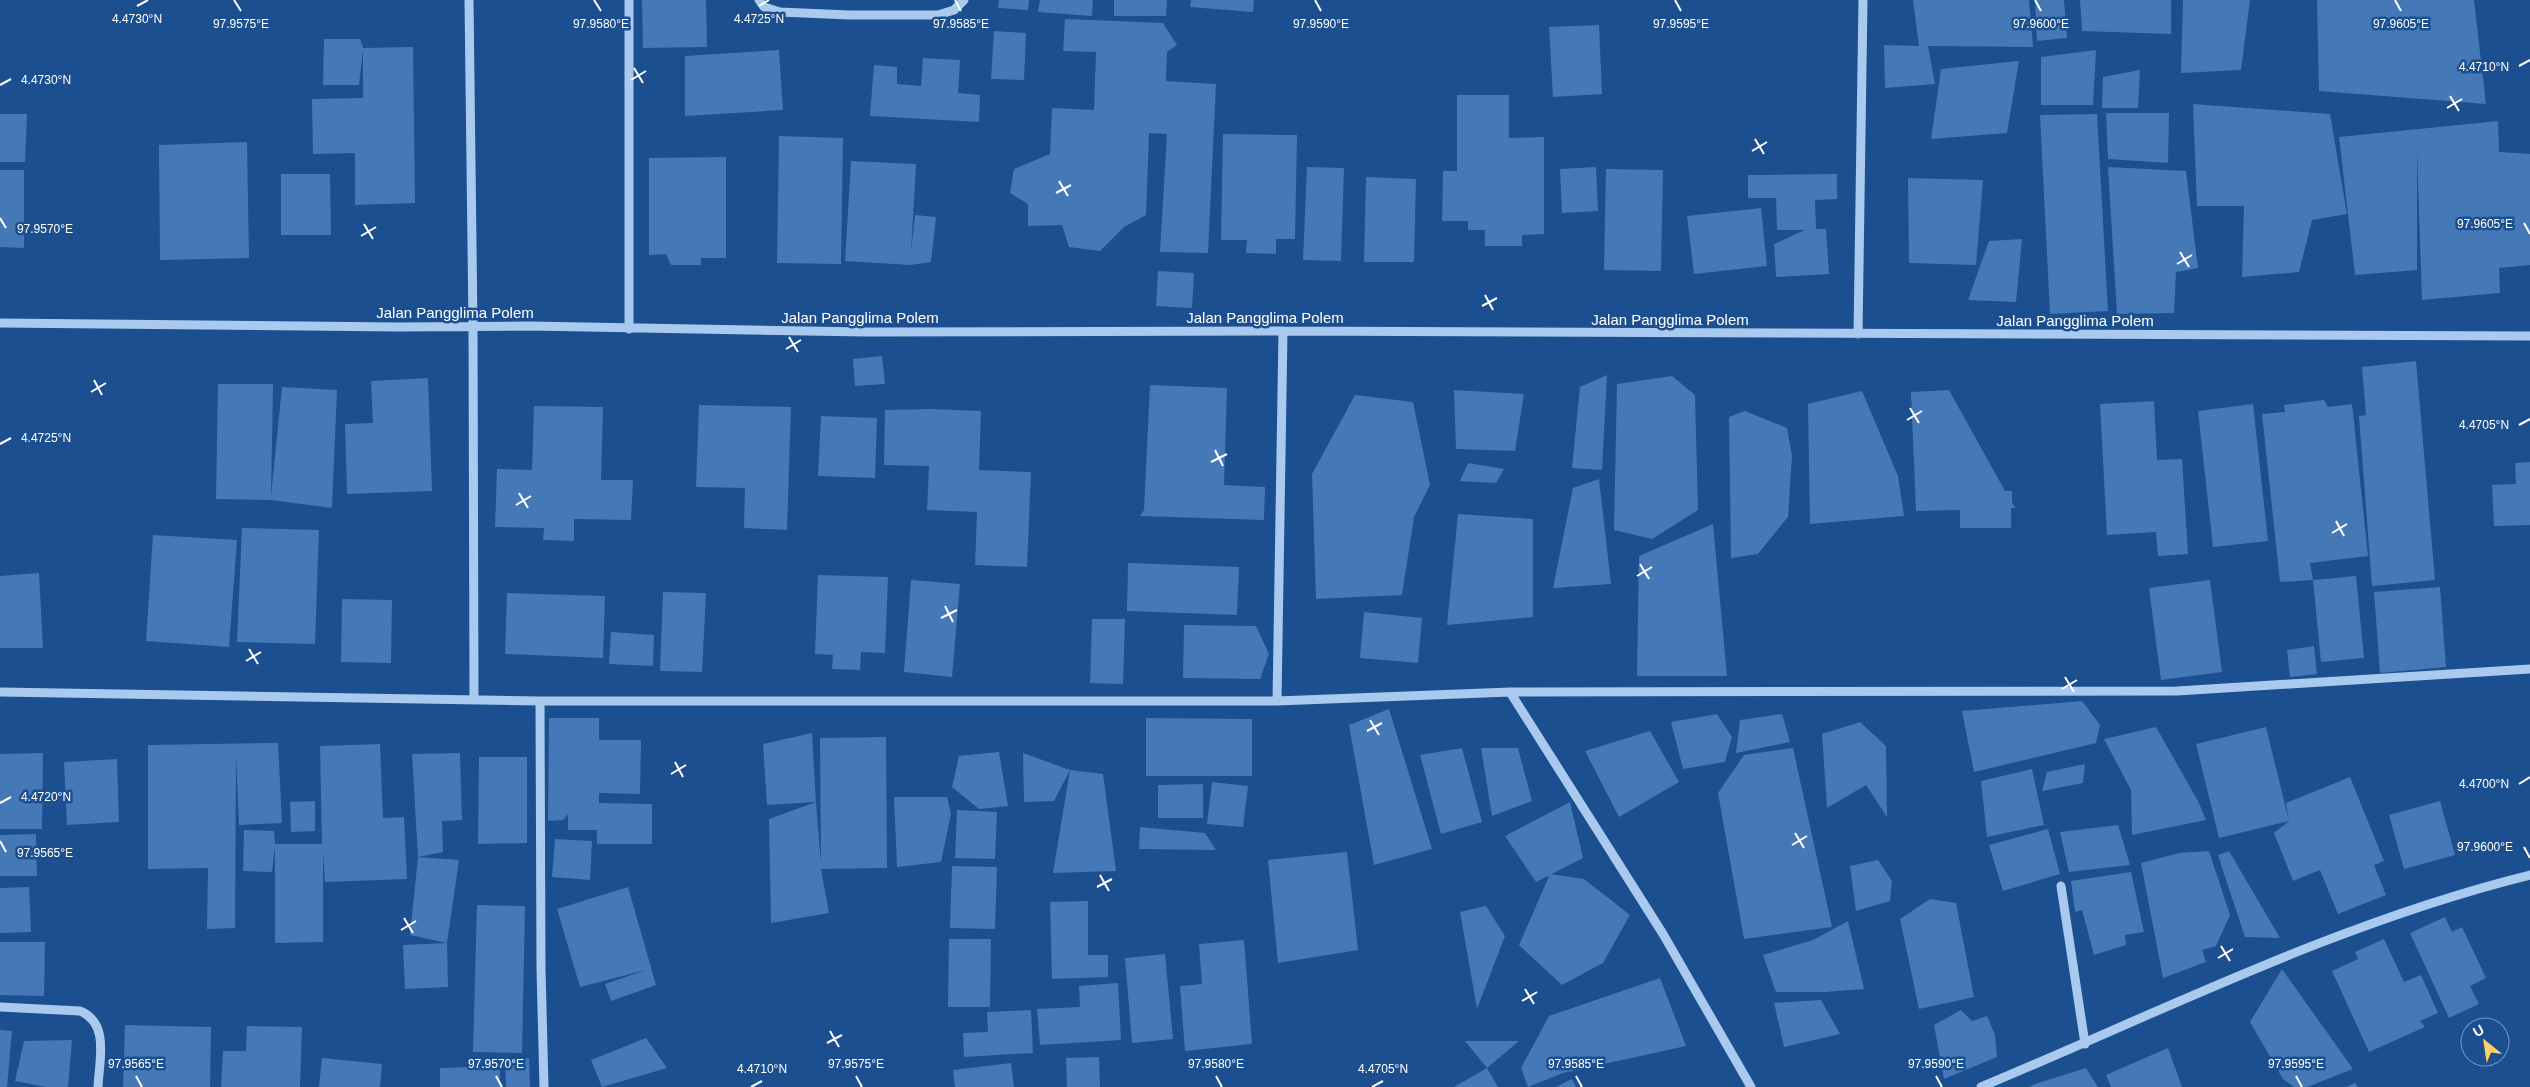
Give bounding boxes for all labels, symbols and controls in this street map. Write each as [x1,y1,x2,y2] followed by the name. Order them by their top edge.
[112,12,162,26] text: 4.4730°N
[734,12,784,26] text: 4.4725°N
[213,17,269,31] text: 97.9575°E
[573,17,629,31] text: 97.9580°E
[933,17,989,31] text: 97.9585°E
[1293,17,1349,31] text: 97.9590°E
[1653,17,1709,31] text: 97.9595°E
[2013,17,2069,31] text: 97.9600°E
[2373,17,2429,31] text: 97.9605°E
[2459,60,2509,74] text: 4.4710°N
[21,73,71,87] text: 4.4730°N
[2457,217,2513,231] text: 97.9605°E
[17,222,73,236] text: 97.9570°E
[376,304,534,321] street label: Jalan Pangglima Polem
[781,309,939,326] street label: Jalan Pangglima Polem
[1186,309,1344,326] street label: Jalan Pangglima Polem
[1591,311,1749,328] street label: Jalan Pangglima Polem
[1996,312,2154,329] street label: Jalan Pangglima Polem
[2459,418,2509,432] text: 4.4705°N
[21,431,71,445] text: 4.4725°N
[2459,777,2509,791] text: 4.4700°N
[21,790,71,804] text: 4.4720°N
[2457,840,2513,854] text: 97.9600°E
[17,846,73,860] text: 97.9565°E
[2460,1017,2510,1067] north arrow
[2470,1021,2487,1040] text: U
[108,1057,164,1071] text: 97.9565°E
[468,1057,524,1071] text: 97.9570°E
[828,1057,884,1071] text: 97.9575°E
[1188,1057,1244,1071] text: 97.9580°E
[1548,1057,1604,1071] text: 97.9585°E
[1908,1057,1964,1071] text: 97.9590°E
[2268,1057,2324,1071] text: 97.9595°E
[737,1062,787,1076] text: 4.4710°N
[1358,1062,1408,1076] text: 4.4705°N

